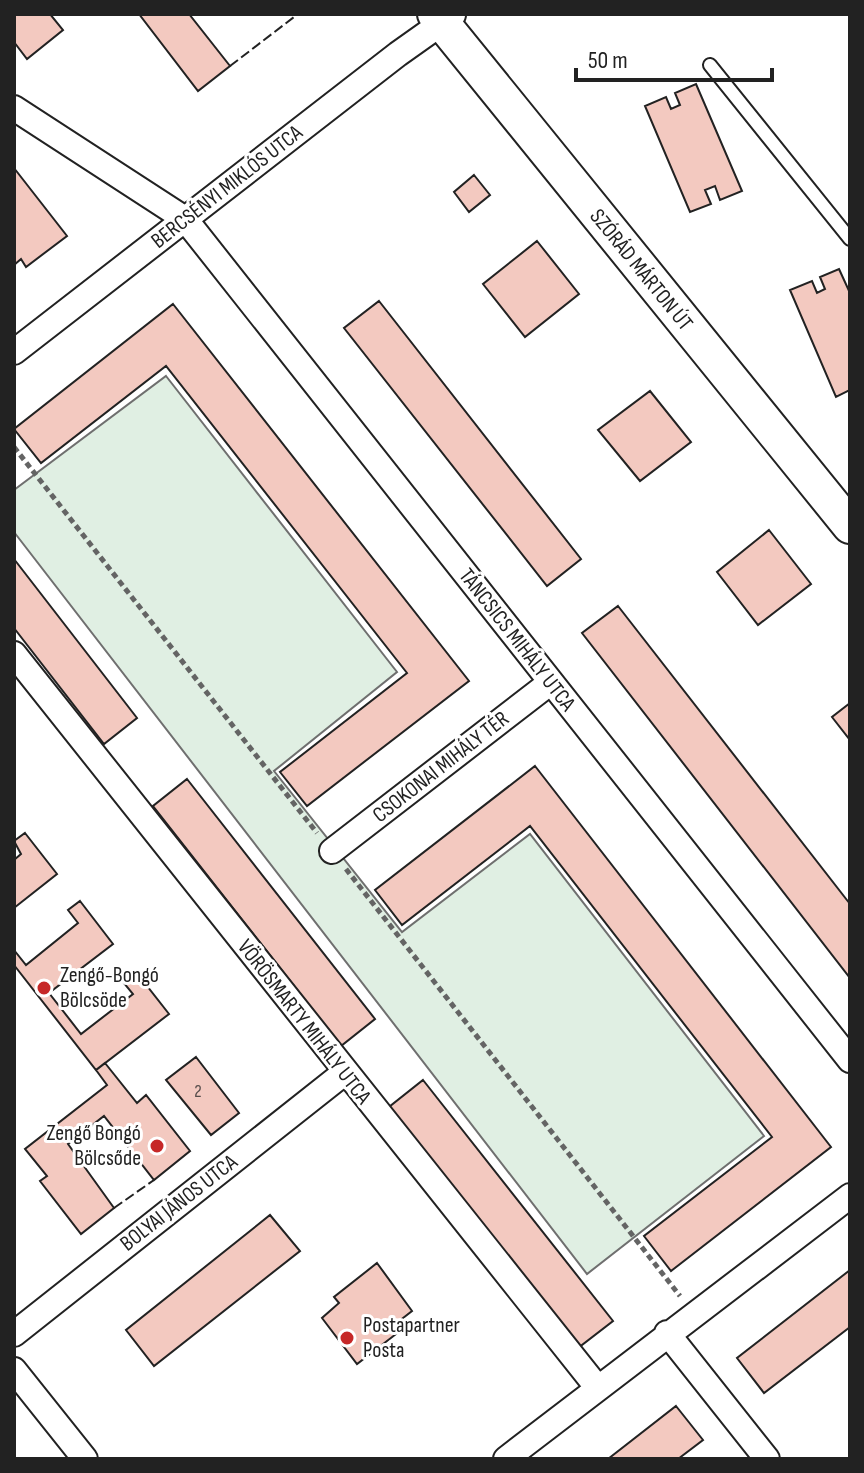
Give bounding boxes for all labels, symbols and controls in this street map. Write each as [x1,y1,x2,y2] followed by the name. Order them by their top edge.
[576,32,772,82] scale bar
[588,46,628,75] text: 50 m
[146,119,309,254] street label: BERCSÉNYI MIKLÓS UTCA
[584,204,698,336] street label: SZÓRÁD MÁRTON ÚT
[453,563,582,717] street label: TÁNCSICS MIHÁLY UTCA
[367,705,515,829] street label: CSOKONAI MIHÁLY TÉR
[231,934,377,1110] street label: VÖRÖSMARTY MIHÁLY UTCA
[60,962,159,1014] place label: Zengő-Bongó Bölcsöde
[35,979,53,997] marker: Zengő-Bongó Bölcsöde
[194,1081,202,1102] house number: 2
[47,1120,141,1172] place label: Zengő Bongó Bölcsőde
[148,1137,166,1155] marker: Zengő Bongó Bölcsőde
[115,1148,243,1257] street label: BOLYAI JÁNOS UTCA
[363,1312,460,1364] place label: Postapartner Posta
[338,1329,356,1347] marker: Postapartner Posta

